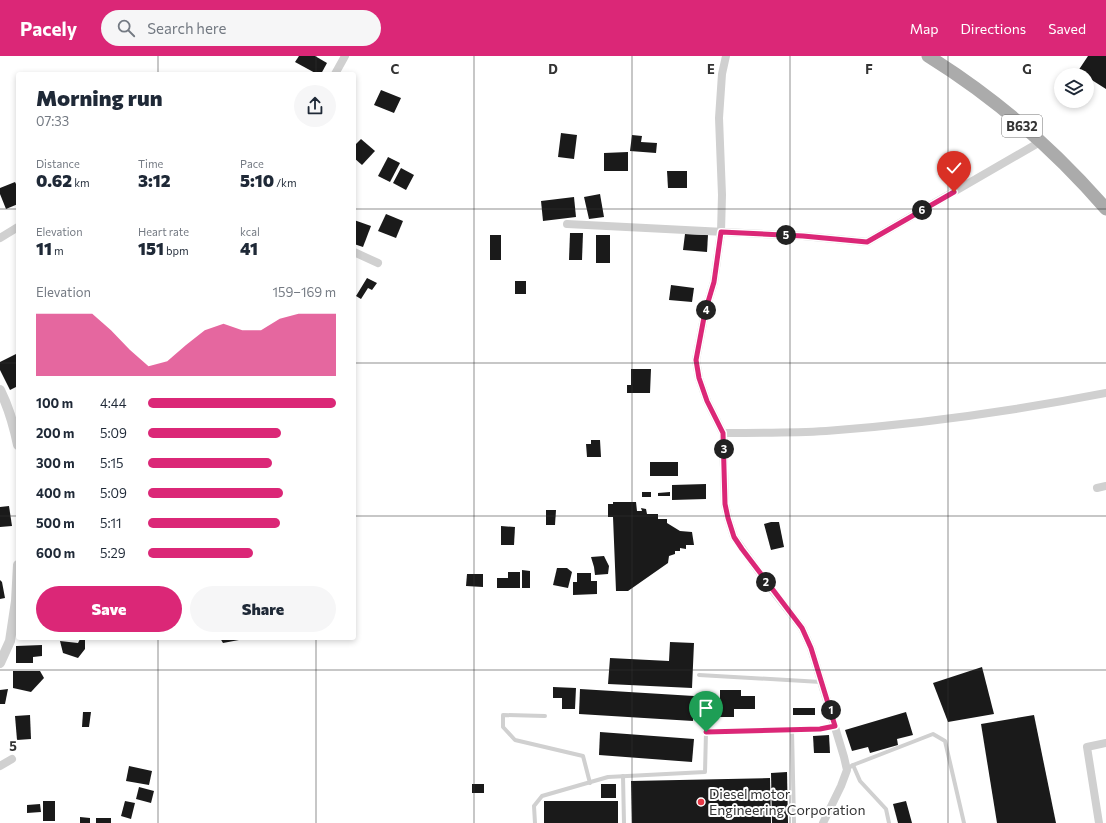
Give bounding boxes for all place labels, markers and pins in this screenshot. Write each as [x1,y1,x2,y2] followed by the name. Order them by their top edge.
[937,151,971,192] pin
[912,200,932,220] pin: 6
[776,225,796,245] pin: 5
[696,300,716,320] pin: 4
[714,439,734,459] pin: 3
[756,572,776,592] pin: 2
[689,691,723,732] pin
[821,700,841,720] pin: 1
[709,785,865,818] place label: Diesel motor Engineering Corporation
[696,797,706,807] marker: Diesel motor Engineering Corporation

